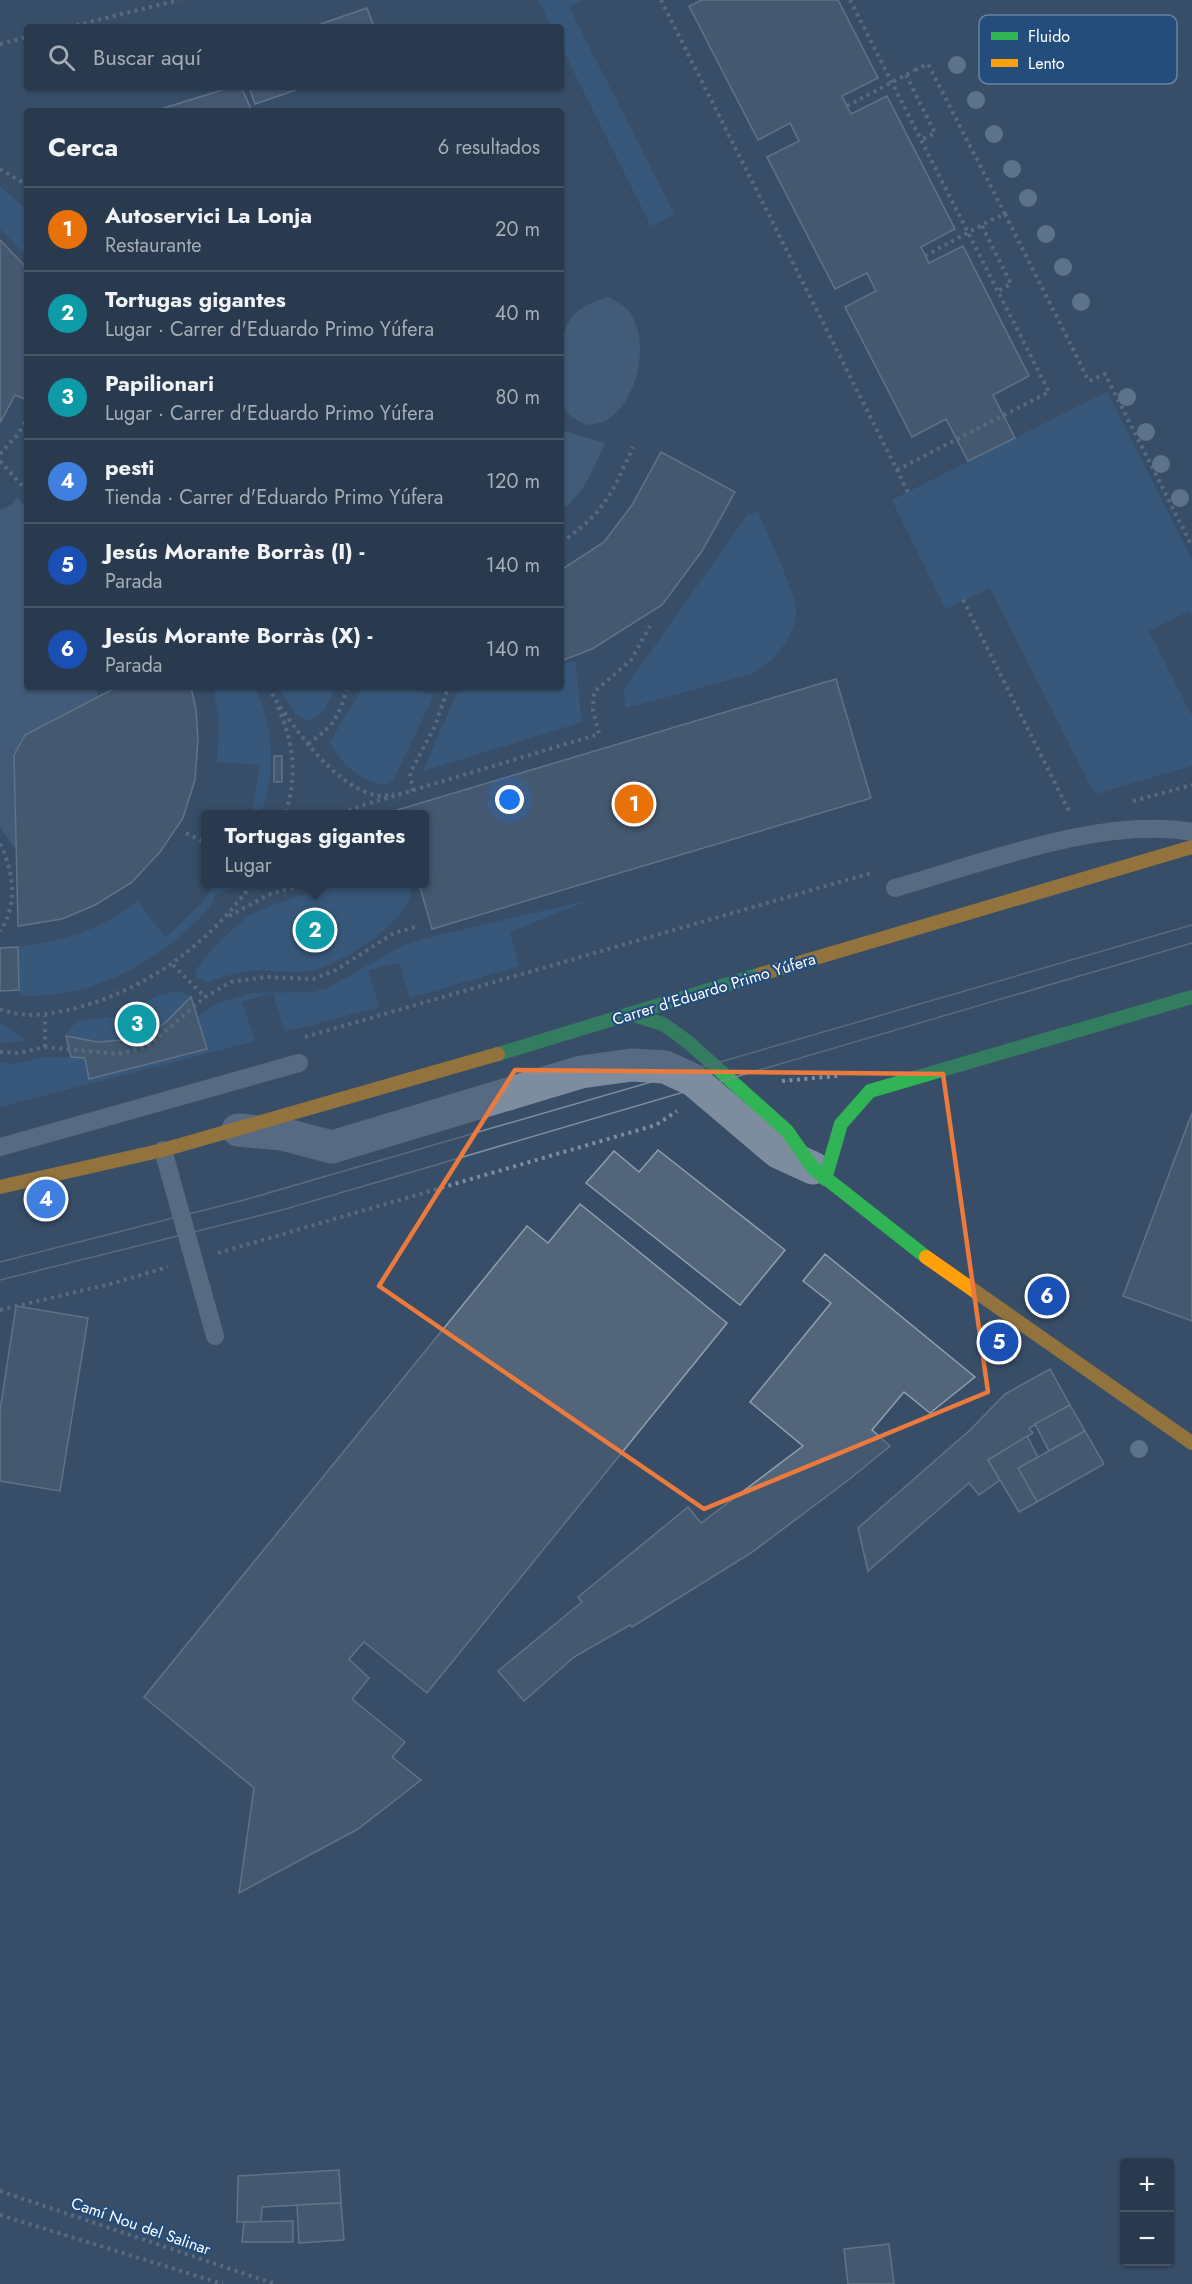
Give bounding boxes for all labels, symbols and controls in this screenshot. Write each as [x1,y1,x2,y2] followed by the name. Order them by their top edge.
[979,15,1177,84] legend
[24,24,564,90] search box
[1028,25,1070,48] text: Fluido
[45,41,78,74] icon: search
[93,41,201,73] text: Buscar aquí
[1028,52,1065,75] text: Lento
[48,128,118,166] text: Cerca
[438,133,540,162] text: 6 resultados
[105,199,312,231] text: Autoservici La Lonja
[62,215,73,244] text: 1
[495,215,540,244] text: 20 m
[105,231,202,260] text: Restaurante
[105,283,286,315] text: Tortugas gigantes
[61,299,74,328] text: 2
[495,299,540,328] text: 40 m
[105,315,434,344] text: Lugar · Carrer d'Eduardo Primo Yúfera
[105,367,214,399] text: Papilionari
[61,383,74,412] text: 3
[495,383,540,412] text: 80 m
[105,399,434,428] text: Lugar · Carrer d'Eduardo Primo Yúfera
[105,451,154,483] text: pesti
[61,467,74,496] text: 4
[486,467,540,496] text: 120 m
[105,483,443,512] text: Tienda · Carrer d'Eduardo Primo Yúfera
[105,535,364,567] text: Jesús Morante Borràs (I) -
[61,551,74,580] text: 5
[486,551,540,580] text: 140 m
[105,567,162,596] text: Parada
[105,619,372,651] text: Jesús Morante Borràs (X) -
[61,635,74,664] text: 6
[486,635,540,664] text: 140 m
[105,651,162,680] text: Parada
[614,782,654,826] pin: 1
[495,785,524,814] your location
[201,810,429,888] popup
[225,819,405,851] text: Tortugas gigantes
[225,851,272,880] text: Lugar
[296,908,334,952] pin: 2
[610,947,818,1031] street label: Carrer d'Eduardo Primo Yúfera
[118,1002,156,1046] pin: 3
[26,1176,66,1222] pin: 4
[1028,1274,1066,1318] pin: 6
[980,1320,1018,1364] pin: 5
[1120,2158,1174,2266] map controls
[1120,2158,1174,2212] button: +
[68,2191,214,2261] street label: Camí Nou del Salinar
[1120,2212,1174,2266] button: −

